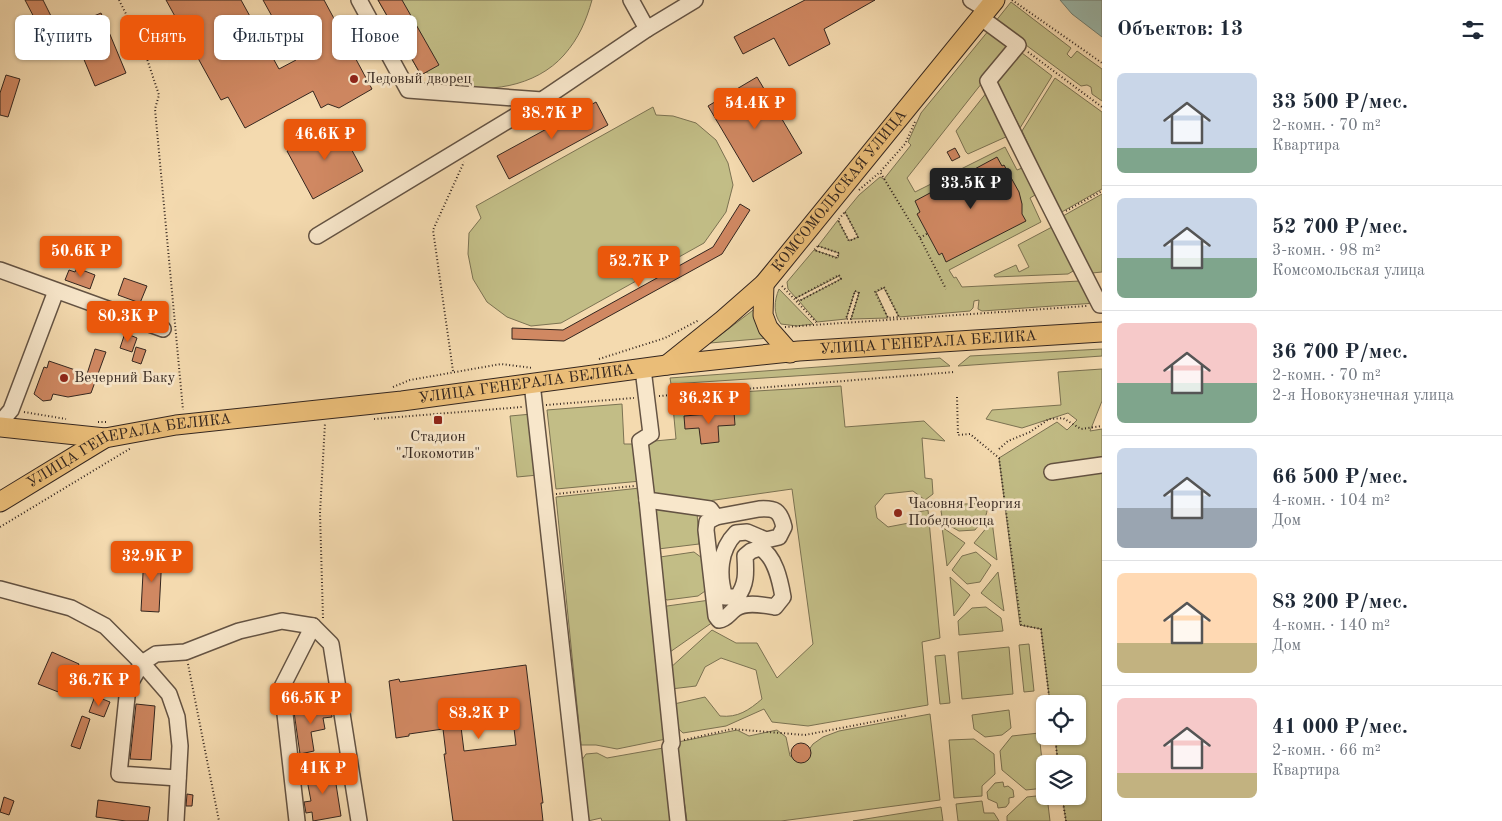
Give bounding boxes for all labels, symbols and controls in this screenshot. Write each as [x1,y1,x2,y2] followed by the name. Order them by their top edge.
[15,15,110,60] chip: Купить
[120,15,204,60] chip: Снять
[214,15,322,60] chip: Фильтры
[332,15,417,60] chip: Новое
[1459,16,1487,44] icon: filters
[1117,19,1243,40] text: Объектов: 13
[364,72,472,87] place label: Ледовый дворец
[348,73,360,85] marker: Ледовый дворец
[709,88,801,130] pin: 54.4K ₽
[1272,92,1408,113] text: 33 500 ₽/мес.
[1157,93,1217,153] icon: home
[725,96,785,112] text: 54.4K ₽
[506,98,598,140] pin: 38.7K ₽
[522,106,582,122] text: 38.7K ₽
[769,107,910,275] street label: КОМСОМОЛЬСКАЯ УЛИЦА
[1272,118,1381,134] text: 2-комн. · 70 m²
[279,119,371,161] pin: 46.6K ₽
[295,127,355,143] text: 46.6K ₽
[1272,138,1340,154] text: Квартира
[925,168,1017,210] pin: 33.5K ₽
[941,176,1001,192] text: 33.5K ₽
[1272,217,1408,238] text: 52 700 ₽/мес.
[1157,218,1217,278] icon: home
[35,236,127,278] pin: 50.6K ₽
[1272,243,1381,259] text: 3-комн. · 98 m²
[51,244,111,260] text: 50.6K ₽
[593,246,685,288] pin: 52.7K ₽
[609,254,669,270] text: 52.7K ₽
[1272,263,1425,279] text: Комсомольская улица
[82,300,174,343] pin: 80.3K ₽
[98,309,158,325] text: 80.3K ₽
[819,329,1038,357] street label: УЛИЦА ГЕНЕРАЛА БЕЛИКА
[1272,342,1408,363] text: 36 700 ₽/мес.
[1157,343,1217,403] icon: home
[418,362,636,406] street label: УЛИЦА ГЕНЕРАЛА БЕЛИКА
[1272,368,1381,384] text: 2-комн. · 70 m²
[74,371,176,386] place label: Вечерний Баку
[58,372,70,384] marker: Вечерний Баку
[663,382,755,425] pin: 36.2K ₽
[1272,388,1454,404] text: 2-я Новокузнечная улица
[679,391,739,407] text: 36.2K ₽
[25,412,233,491] street label: УЛИЦА ГЕНЕРАЛА БЕЛИКА
[432,414,444,426] marker: Стадион "Локомотив"
[396,430,480,462] place label: Стадион "Локомотив"
[1272,467,1408,488] text: 66 500 ₽/мес.
[1157,468,1217,528] icon: home
[1272,493,1390,509] text: 4-комн. · 104 m²
[908,497,1021,529] place label: Часовня Георгия Победоносца
[892,507,904,519] marker: Часовня Георгия Победоносца
[1272,513,1301,529] text: Дом
[106,540,198,583] pin: 32.9K ₽
[122,549,182,565] text: 32.9K ₽
[1272,592,1408,613] text: 83 200 ₽/мес.
[1157,593,1217,653] icon: home
[1272,618,1390,634] text: 4-комн. · 140 m²
[1272,638,1301,654] text: Дом
[53,664,145,707] pin: 36.7K ₽
[69,673,129,689] text: 36.7K ₽
[265,682,357,725] pin: 66.5K ₽
[281,691,341,707] text: 66.5K ₽
[1036,695,1086,805] map controls
[1036,695,1086,745] button: locate
[433,698,525,740] pin: 83.2K ₽
[449,706,509,722] text: 83.2K ₽
[1272,717,1408,738] text: 41 000 ₽/мес.
[1157,718,1217,778] icon: home
[1272,743,1381,759] text: 2-комн. · 66 m²
[288,752,358,795] pin: 41K ₽
[1036,755,1086,805] button: layers
[300,761,346,777] text: 41K ₽
[1272,763,1340,779] text: Квартира

